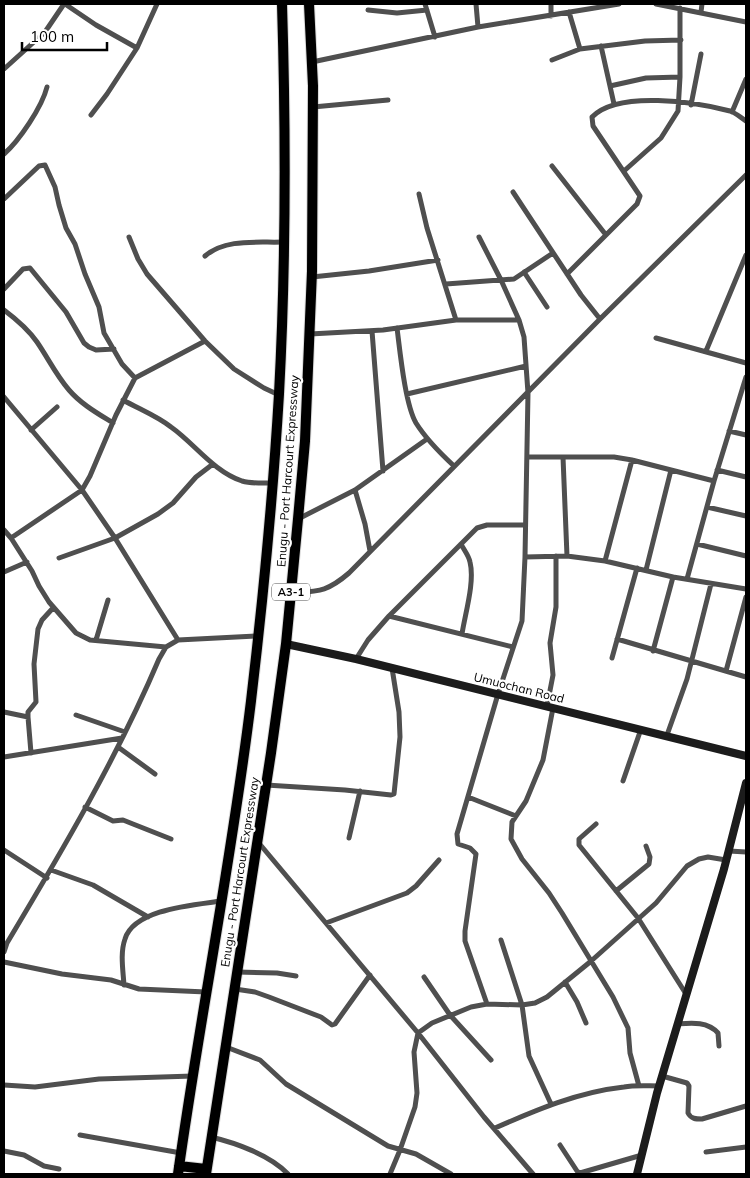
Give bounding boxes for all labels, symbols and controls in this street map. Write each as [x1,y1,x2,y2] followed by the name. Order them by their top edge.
[22,20,108,52] scale bar
[30,27,74,46] text: 100 m
[273,374,302,567] street label: Enugu - Port Harcourt Expressway
[272,584,310,600] road number: A3-1
[472,669,566,706] street label: Umuochan Road
[217,775,262,968] street label: Enugu - Port Harcourt Expressway

